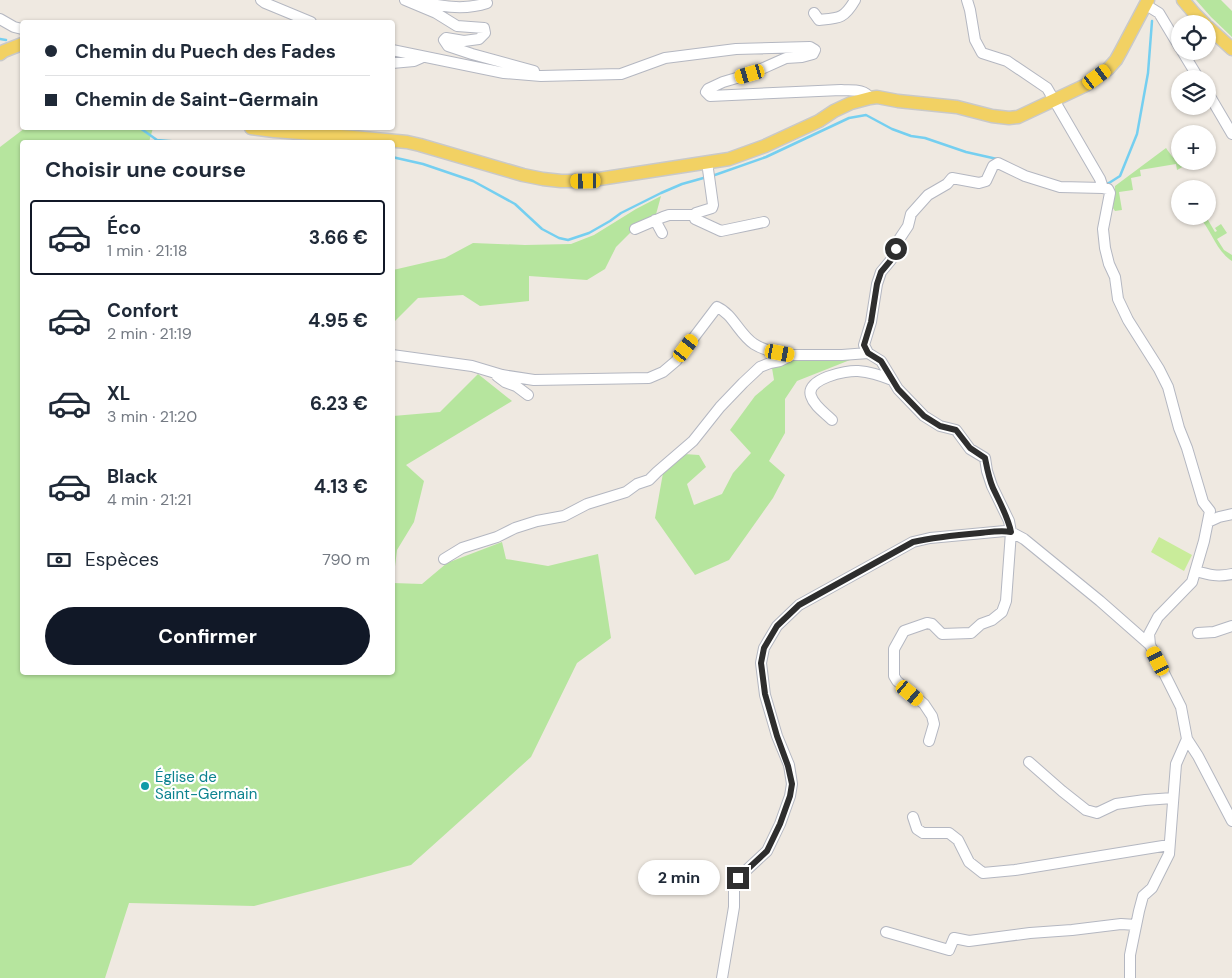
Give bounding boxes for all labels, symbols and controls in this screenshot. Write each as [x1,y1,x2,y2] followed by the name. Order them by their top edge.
[1171,15,1216,225] map controls
[1171,15,1216,60] button: locate
[75,39,336,64] text: Chemin du Puech des Fades
[1080,62,1113,92] car
[733,63,766,85] car
[1171,70,1216,115] button: layers
[75,87,318,112] text: Chemin de Saint-Germain
[1171,125,1216,170] button: +
[45,155,246,184] text: Choisir une course
[570,173,601,189] car
[1171,180,1216,225] button: −
[47,215,92,260] icon: car
[107,215,141,240] text: Éco
[309,225,368,250] text: 3.66 €
[885,238,907,260] route start
[107,240,187,261] text: 1 min · 21:18
[47,298,92,343] icon: car
[107,298,179,323] text: Confort
[308,308,368,333] text: 4.95 €
[107,323,192,344] text: 2 min · 21:19
[670,332,701,364] car
[763,343,796,363] car
[47,381,92,426] icon: car
[107,381,130,406] text: XL
[310,391,368,416] text: 6.23 €
[107,406,197,427] text: 3 min · 21:20
[47,464,92,509] icon: car
[107,464,158,489] text: Black
[314,474,368,499] text: 4.13 €
[107,489,192,510] text: 4 min · 21:21
[45,546,73,574] icon: cash
[85,547,159,572] text: Espèces
[322,549,370,570] text: 790 m
[45,607,370,665] button: Confirmer
[1144,644,1171,678] car
[893,678,926,708] car
[155,767,257,804] place label: Église de Saint-Germain
[139,780,151,792] marker: Église de Saint-Germain
[638,860,720,896] callout: 2 min
[658,867,700,888] text: 2 min
[727,867,749,889] route end

